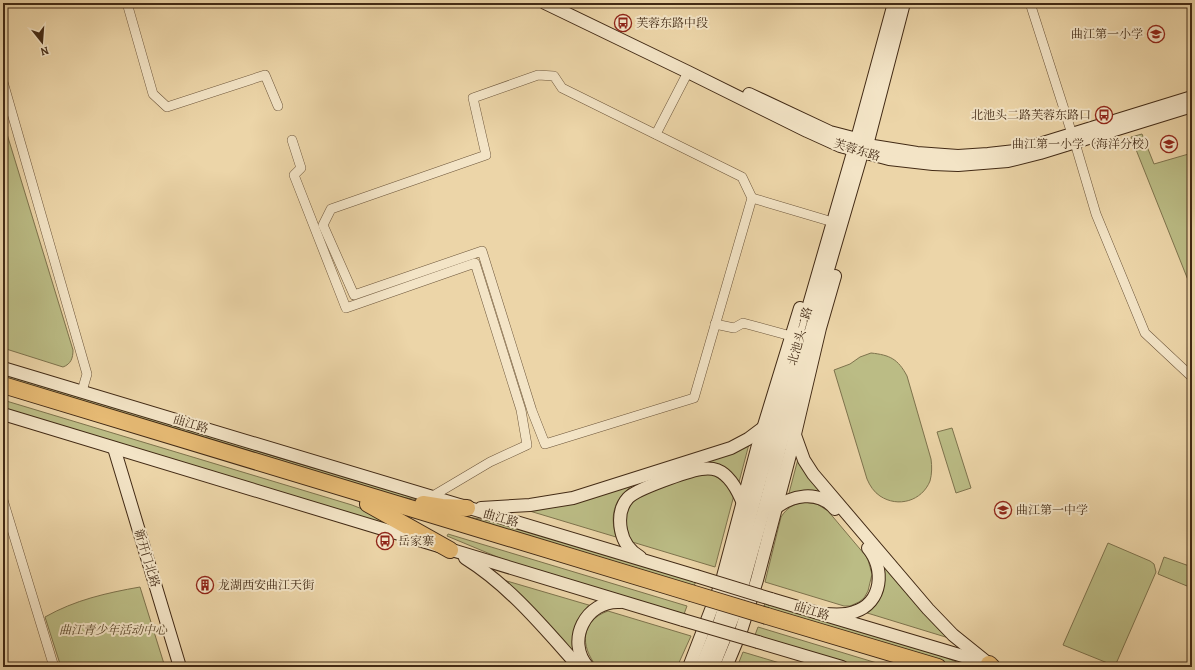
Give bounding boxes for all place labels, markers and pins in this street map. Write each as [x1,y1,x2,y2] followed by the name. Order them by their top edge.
[613,13,633,33] bus stop icon: 芙蓉东路中段
[636,15,708,31] place label: 芙蓉东路中段
[1146,24,1166,44] school or university icon: 曲江第一小学
[1071,26,1143,42] place label: 曲江第一小学
[1094,105,1114,125] bus stop icon: 北池头二路芙蓉东路口
[971,107,1091,123] place label: 北池头二路芙蓉东路口
[1159,134,1179,154] school or university icon: 曲江第一小学（海洋分校）
[1012,136,1156,152] place label: 曲江第一小学（海洋分校）
[993,500,1013,520] school or university icon: 曲江第一中学
[1016,502,1088,518] place label: 曲江第一中学
[375,531,395,551] bus stop icon: 岳家寨
[398,533,434,549] place label: 岳家寨
[195,575,215,595] building icon: 龙湖西安曲江天街
[218,577,315,593] place label: 龙湖西安曲江天街

